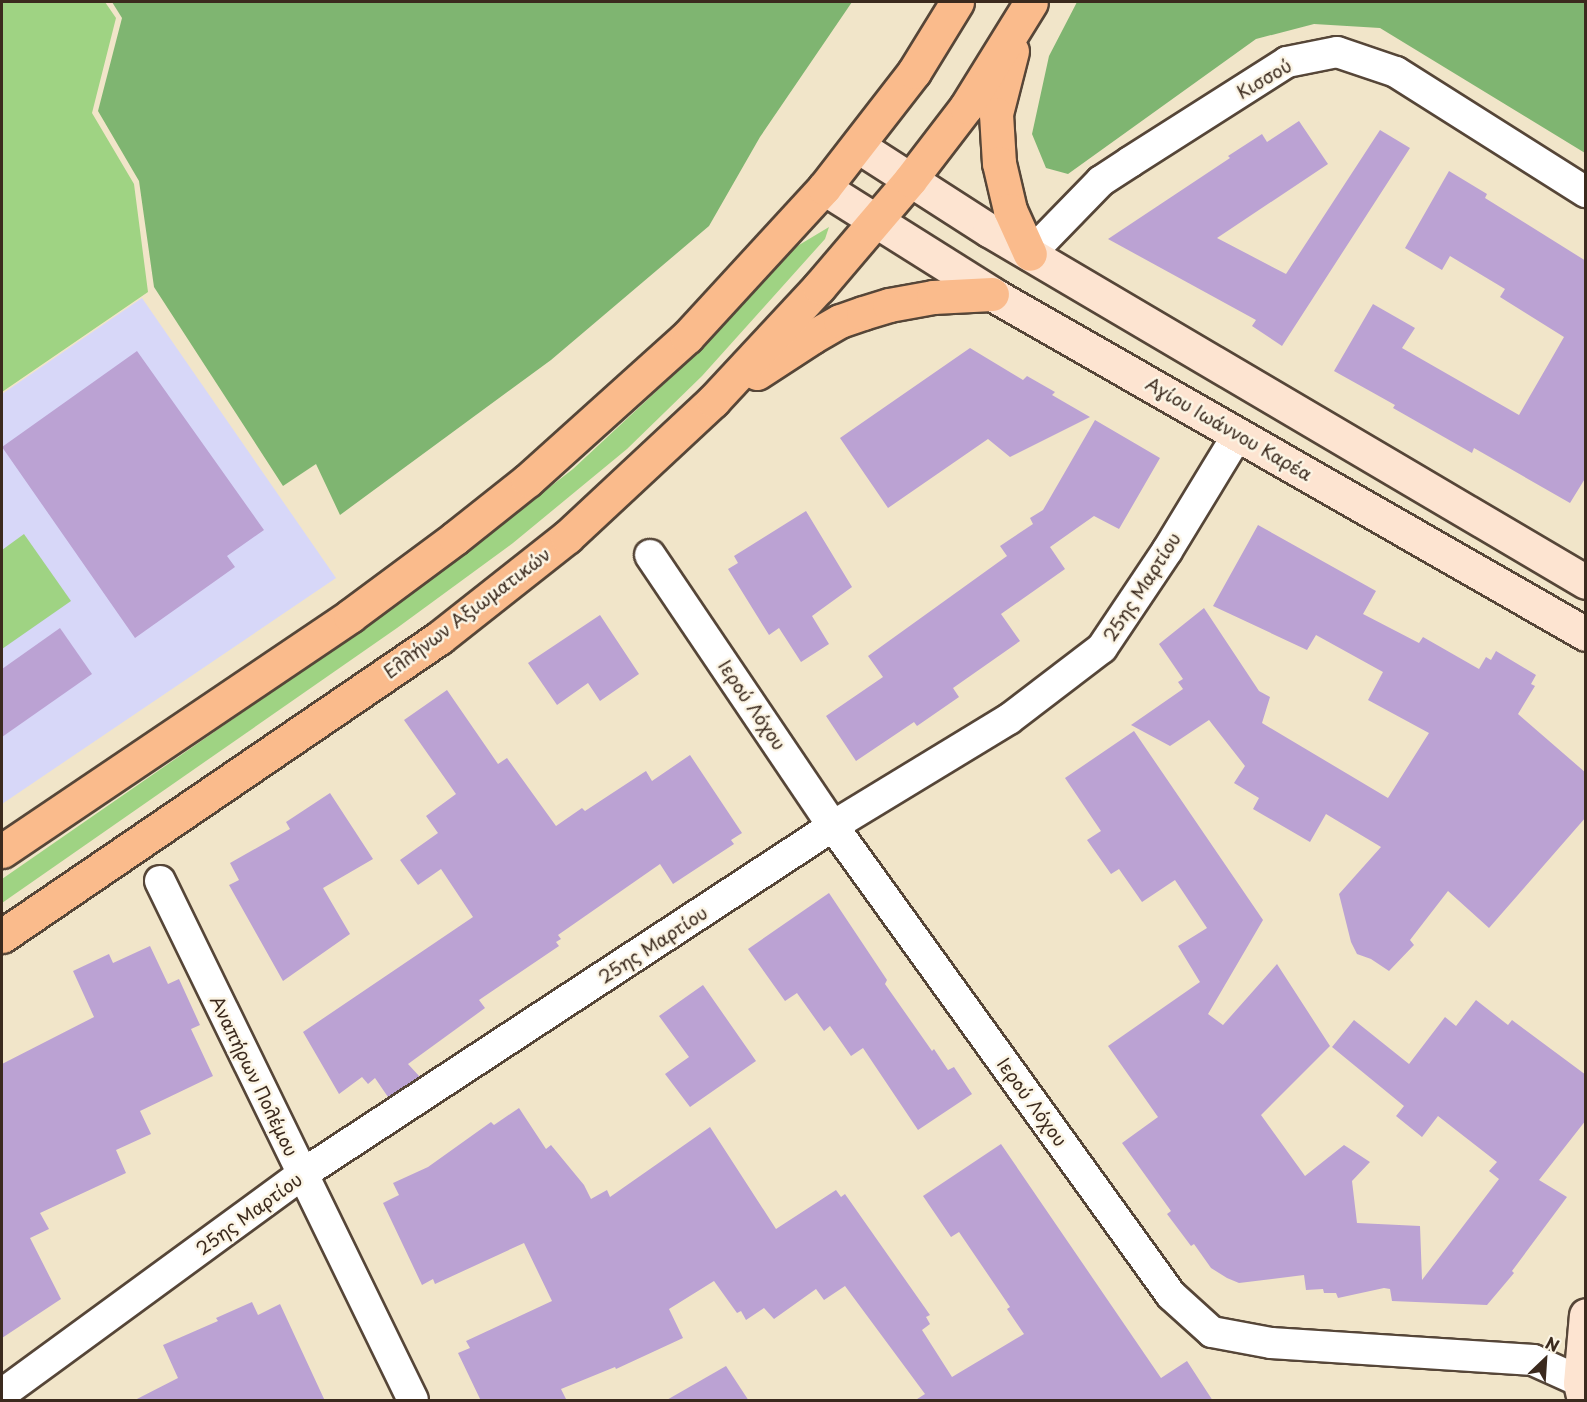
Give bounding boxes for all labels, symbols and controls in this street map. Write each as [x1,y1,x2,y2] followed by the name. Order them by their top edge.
[1233,55,1295,103] street label: Κισσού
[1142,373,1316,485] street label: Αγίου Ιωάννου Καρέα
[1099,528,1185,646] street label: 25ης Μαρτίου
[379,543,555,683] street label: Ελλήνων Αξιωματικών
[714,656,790,754] street label: Ιερού Λόχου
[594,902,712,988] street label: 25ης Μαρτίου
[206,992,302,1160] street label: Αναπήρων Πολέμου
[993,1054,1071,1150] street label: Ιερού Λόχου
[192,1168,306,1260] street label: 25ης Μαρτίου
[1515,1330,1575,1390] north arrow
[1542,1330,1563,1357] text: N

